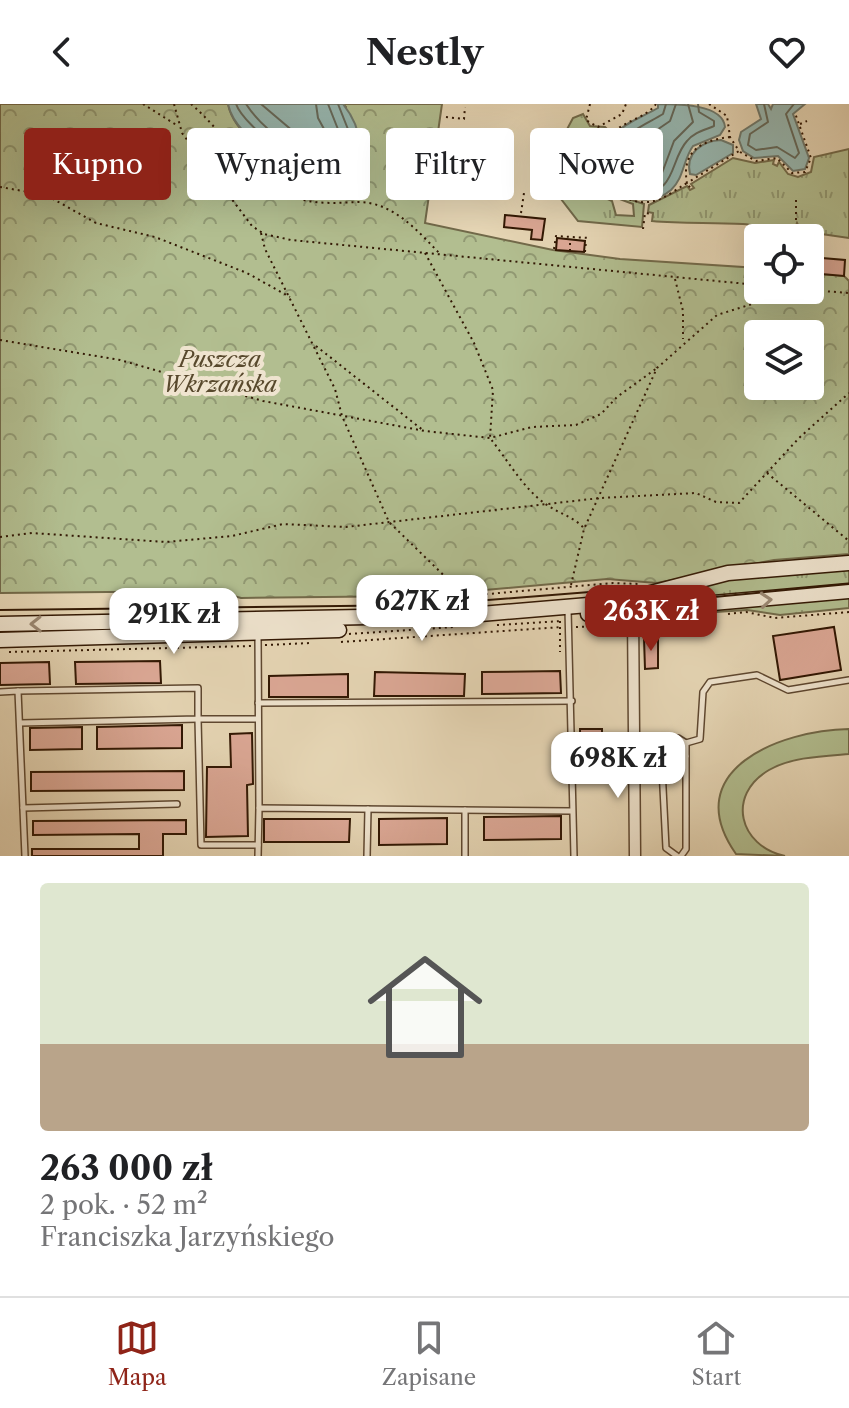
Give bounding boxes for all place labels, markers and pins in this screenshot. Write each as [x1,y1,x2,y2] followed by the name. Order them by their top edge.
[348,575,496,643] pin: 627K zł
[577,585,725,653] pin: 263K zł
[100,588,248,656] pin: 291K zł
[544,732,692,800] pin: 698K zł

